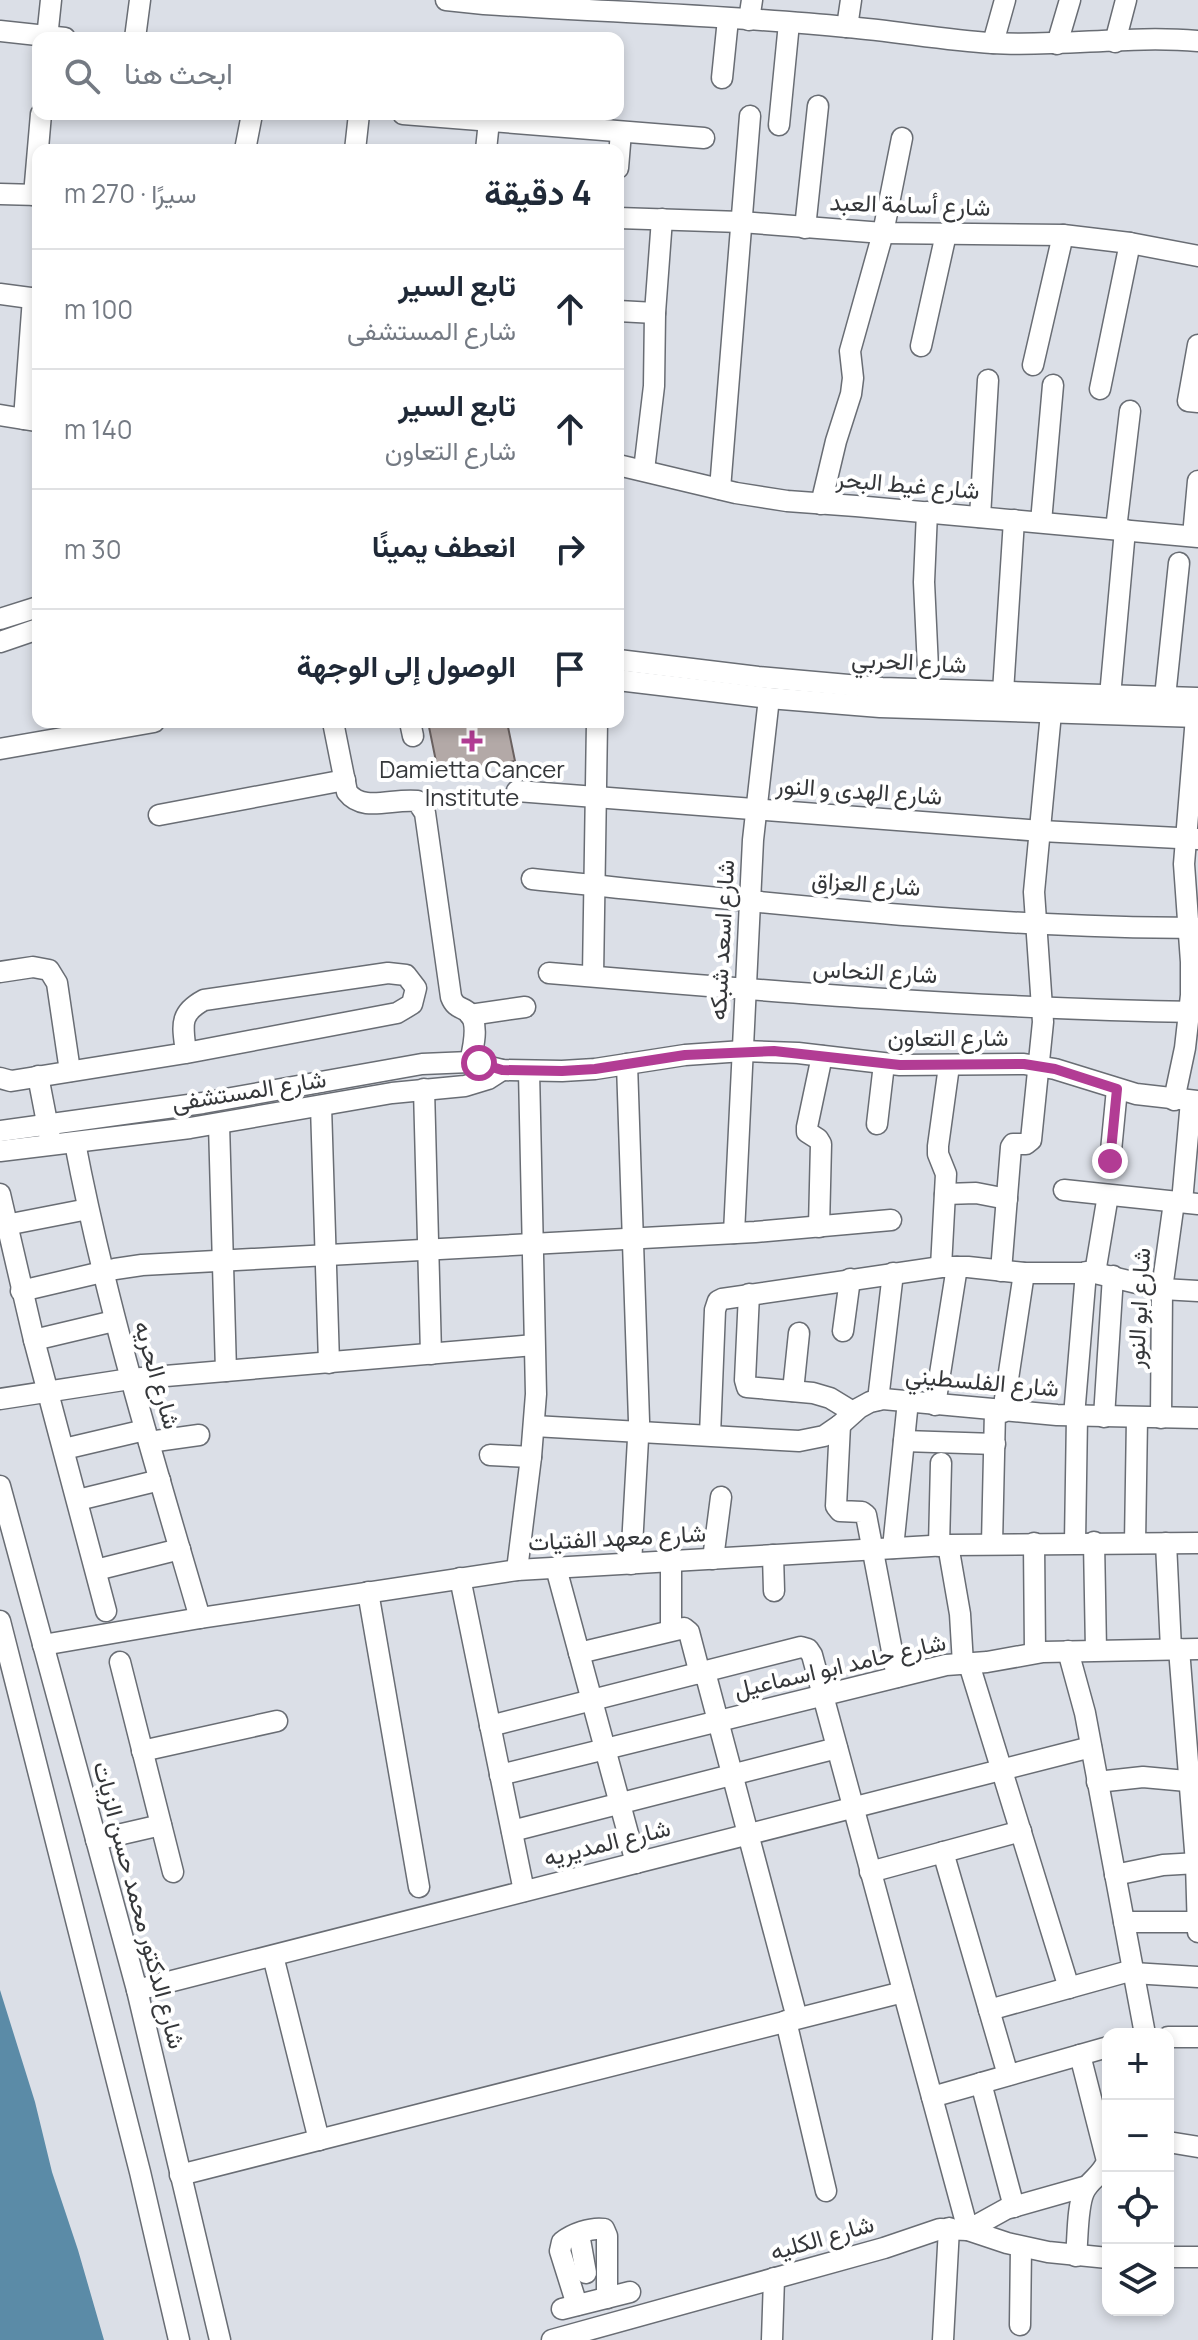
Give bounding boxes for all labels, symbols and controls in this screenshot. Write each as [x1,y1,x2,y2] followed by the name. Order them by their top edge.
[32,32,624,120] search box
[124,52,233,93] text: ابحث هنا
[60,54,104,98] icon: search
[484,169,592,215] text: 4 دقيقة
[64,175,196,211] text: سيرًا · 270 m
[829,184,991,224] street label: شارع أسامة العبد
[398,264,516,305] text: تابع السير
[548,287,592,331] icon: ahead
[64,291,133,327] text: 100 m
[347,312,516,348] text: شارع المستشفى
[398,384,516,425] text: تابع السير
[548,407,592,451] icon: ahead
[64,411,133,447] text: 140 m
[385,432,516,468] text: شارع التعاون
[834,461,981,507] street label: شارع غيط البحر
[372,525,516,566] text: انعطف يمينًا
[548,527,592,571] icon: right
[64,531,122,567] text: 30 m
[850,641,968,684] street label: شارع الحربي
[297,645,516,686] text: الوصول إلى الوجهة
[548,647,592,691] icon: arrive
[461,730,483,752] marker: Damietta Cancer Institute
[379,752,565,813] place label: Damietta Cancer Institute
[774,767,944,813] street label: شارع الهدى و النور
[700,859,742,1021] street label: شارع اسعد شبكه
[810,862,922,904] street label: شارع العزاق
[812,951,938,991] street label: شارع النحاس
[887,1020,1009,1054] street label: شارع التعاون
[461,1045,497,1081] route start
[169,1061,329,1119] street label: شارع المستشفى
[1092,1143,1128,1179] route end
[1118,1247,1158,1370] street label: شارع ابو النور
[126,1317,190,1433] street label: شارع الحريه
[904,1357,1060,1408] street label: شارع الفلسطيني
[527,1515,707,1559] street label: شارع معهد الفتيات
[730,1624,949,1706] street label: شارع حامد ابو اسماعيل
[85,1757,195,2052] street label: شارع الدكتور محمد حسن الزيات
[540,1810,674,1874] street label: شارع المديريه
[1102,2028,1174,2316] map controls
[1102,2028,1174,2100] button: +
[1102,2100,1174,2172] button: −
[1102,2172,1174,2244] button: locate
[766,2206,878,2268] street label: شارع الكليه
[1102,2244,1174,2316] button: layers

